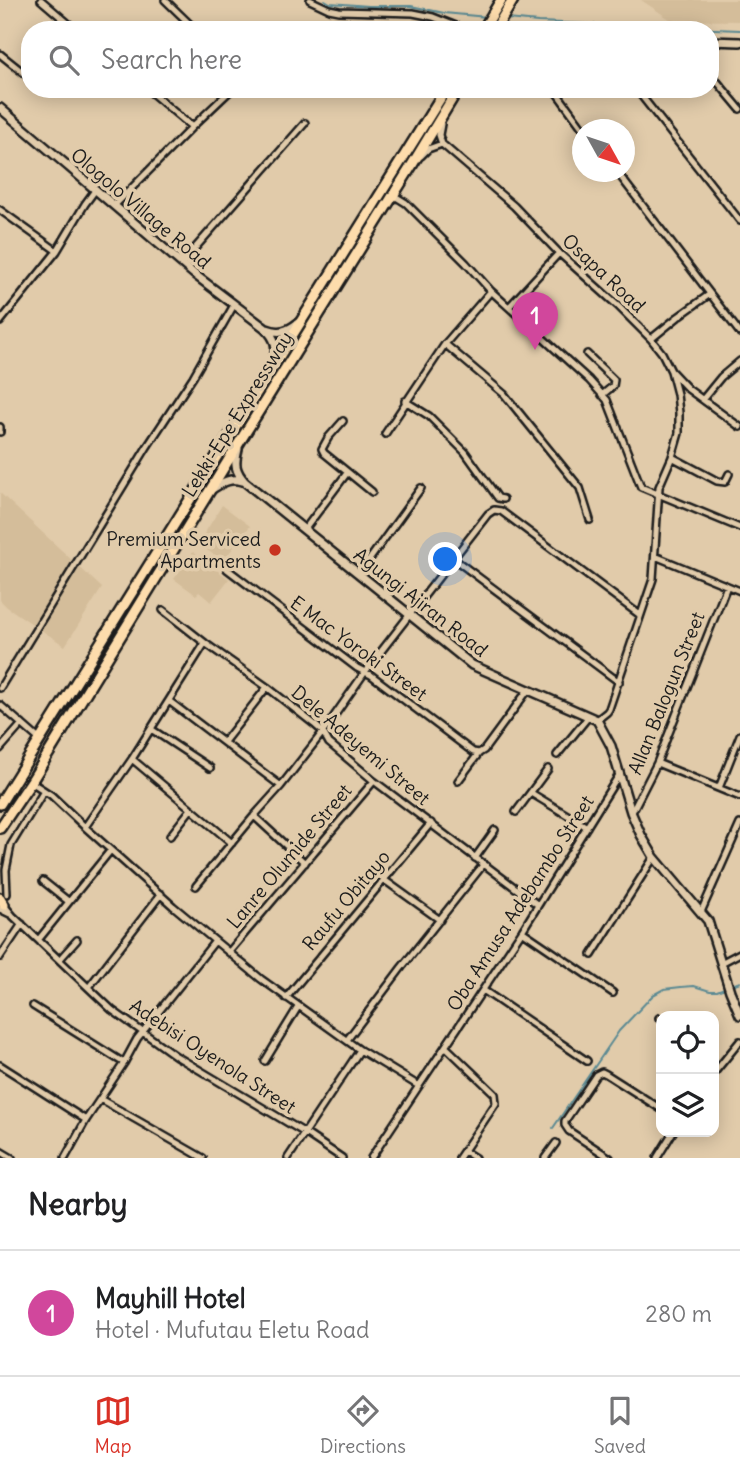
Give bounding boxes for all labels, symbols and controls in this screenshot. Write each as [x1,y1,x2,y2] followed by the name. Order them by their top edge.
[21,21,719,98] search box
[45,41,83,79] icon: search
[101,43,242,76] text: Search here
[572,119,635,182] north arrow
[66,142,216,274] street label: Ologolo Village Road
[557,228,651,318] street label: Osapa Road
[512,292,558,350] pin: 1
[176,327,298,501] street label: Lekki-Epe Expressway
[106,527,261,573] place label: Premium Serviced Apartments
[267,542,283,558] marker: Premium Serviced Apartments
[349,542,493,662] street label: Agungi Ajiran Road
[428,542,462,576] your location
[286,590,432,706] street label: E Mac Yoroki Street
[622,608,710,778] street label: Allan Balogun Street
[287,680,435,810] street label: Dele Adeyemi Street
[221,779,357,933] street label: Lanre Olumide Street
[441,791,599,1015] street label: Oba Amusa Adebambo Street
[297,845,395,955] street label: Raufu Obitayo
[125,993,301,1119] street label: Adebisi Oyenola Street
[656,1011,719,1137] map controls
[656,1011,719,1074] button: locate
[656,1074,719,1137] button: layers
[28,1185,128,1223] text: Nearby
[95,1282,245,1315] text: Mayhill Hotel
[46,1299,56,1328] text: 1
[645,1299,712,1328] text: 280 m
[95,1315,370,1344] text: Hotel · Mufutau Eletu Road
[94,1392,132,1458] tab: Map
[320,1392,406,1458] tab: Directions
[594,1392,646,1458] tab: Saved

